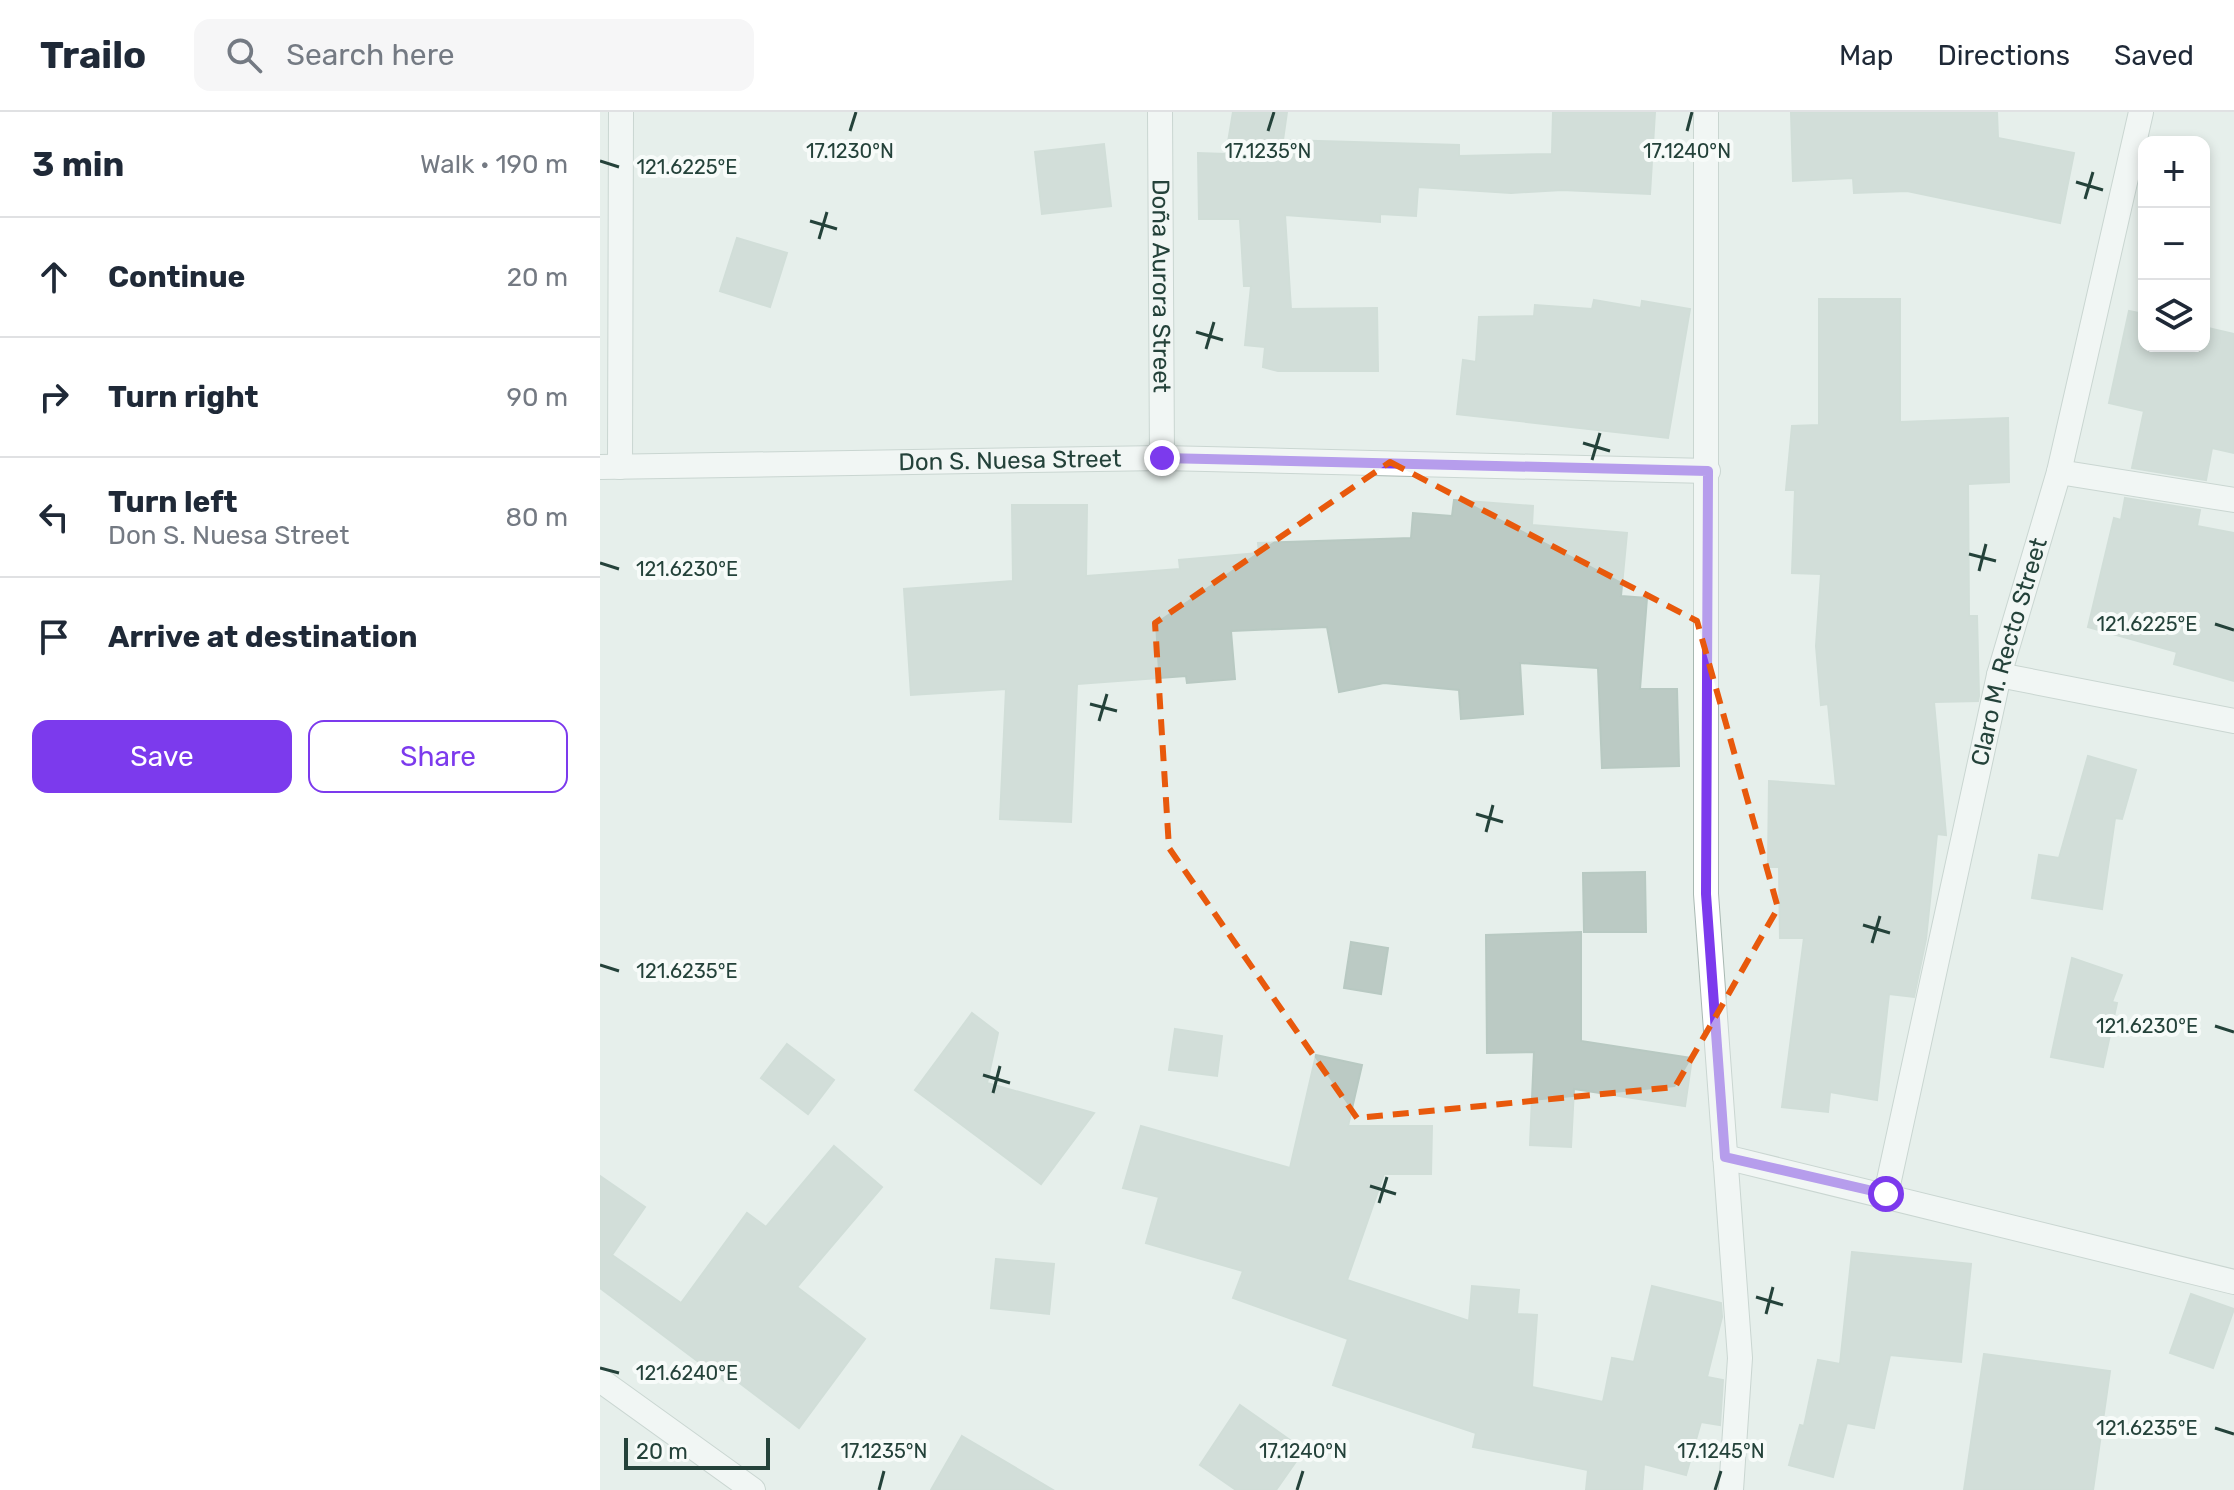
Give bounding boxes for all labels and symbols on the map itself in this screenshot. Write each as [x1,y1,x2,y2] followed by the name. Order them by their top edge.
[806,139,894,163] text: 17.1230°N
[1224,139,1312,163] text: 17.1235°N
[1643,139,1731,163] text: 17.1240°N
[637,155,737,179] text: 121.6225°E
[1146,179,1176,393] street label: Doña Aurora Street
[1144,440,1180,476] route end
[898,445,1122,476] street label: Don S. Nuesa Street
[1966,534,2053,769] street label: Claro M. Recto Street
[636,557,738,581] text: 121.6230°E
[2097,612,2197,636] text: 121.6225°E
[636,959,738,983] text: 121.6235°E
[2096,1014,2198,1038] text: 121.6230°E
[1868,1176,1904,1212] route start
[636,1361,738,1385] text: 121.6240°E
[2096,1416,2198,1440] text: 121.6235°E
[624,1434,770,1470] scale bar
[840,1439,928,1463] text: 17.1235°N
[1259,1439,1347,1463] text: 17.1240°N
[1677,1439,1765,1463] text: 17.1245°N

